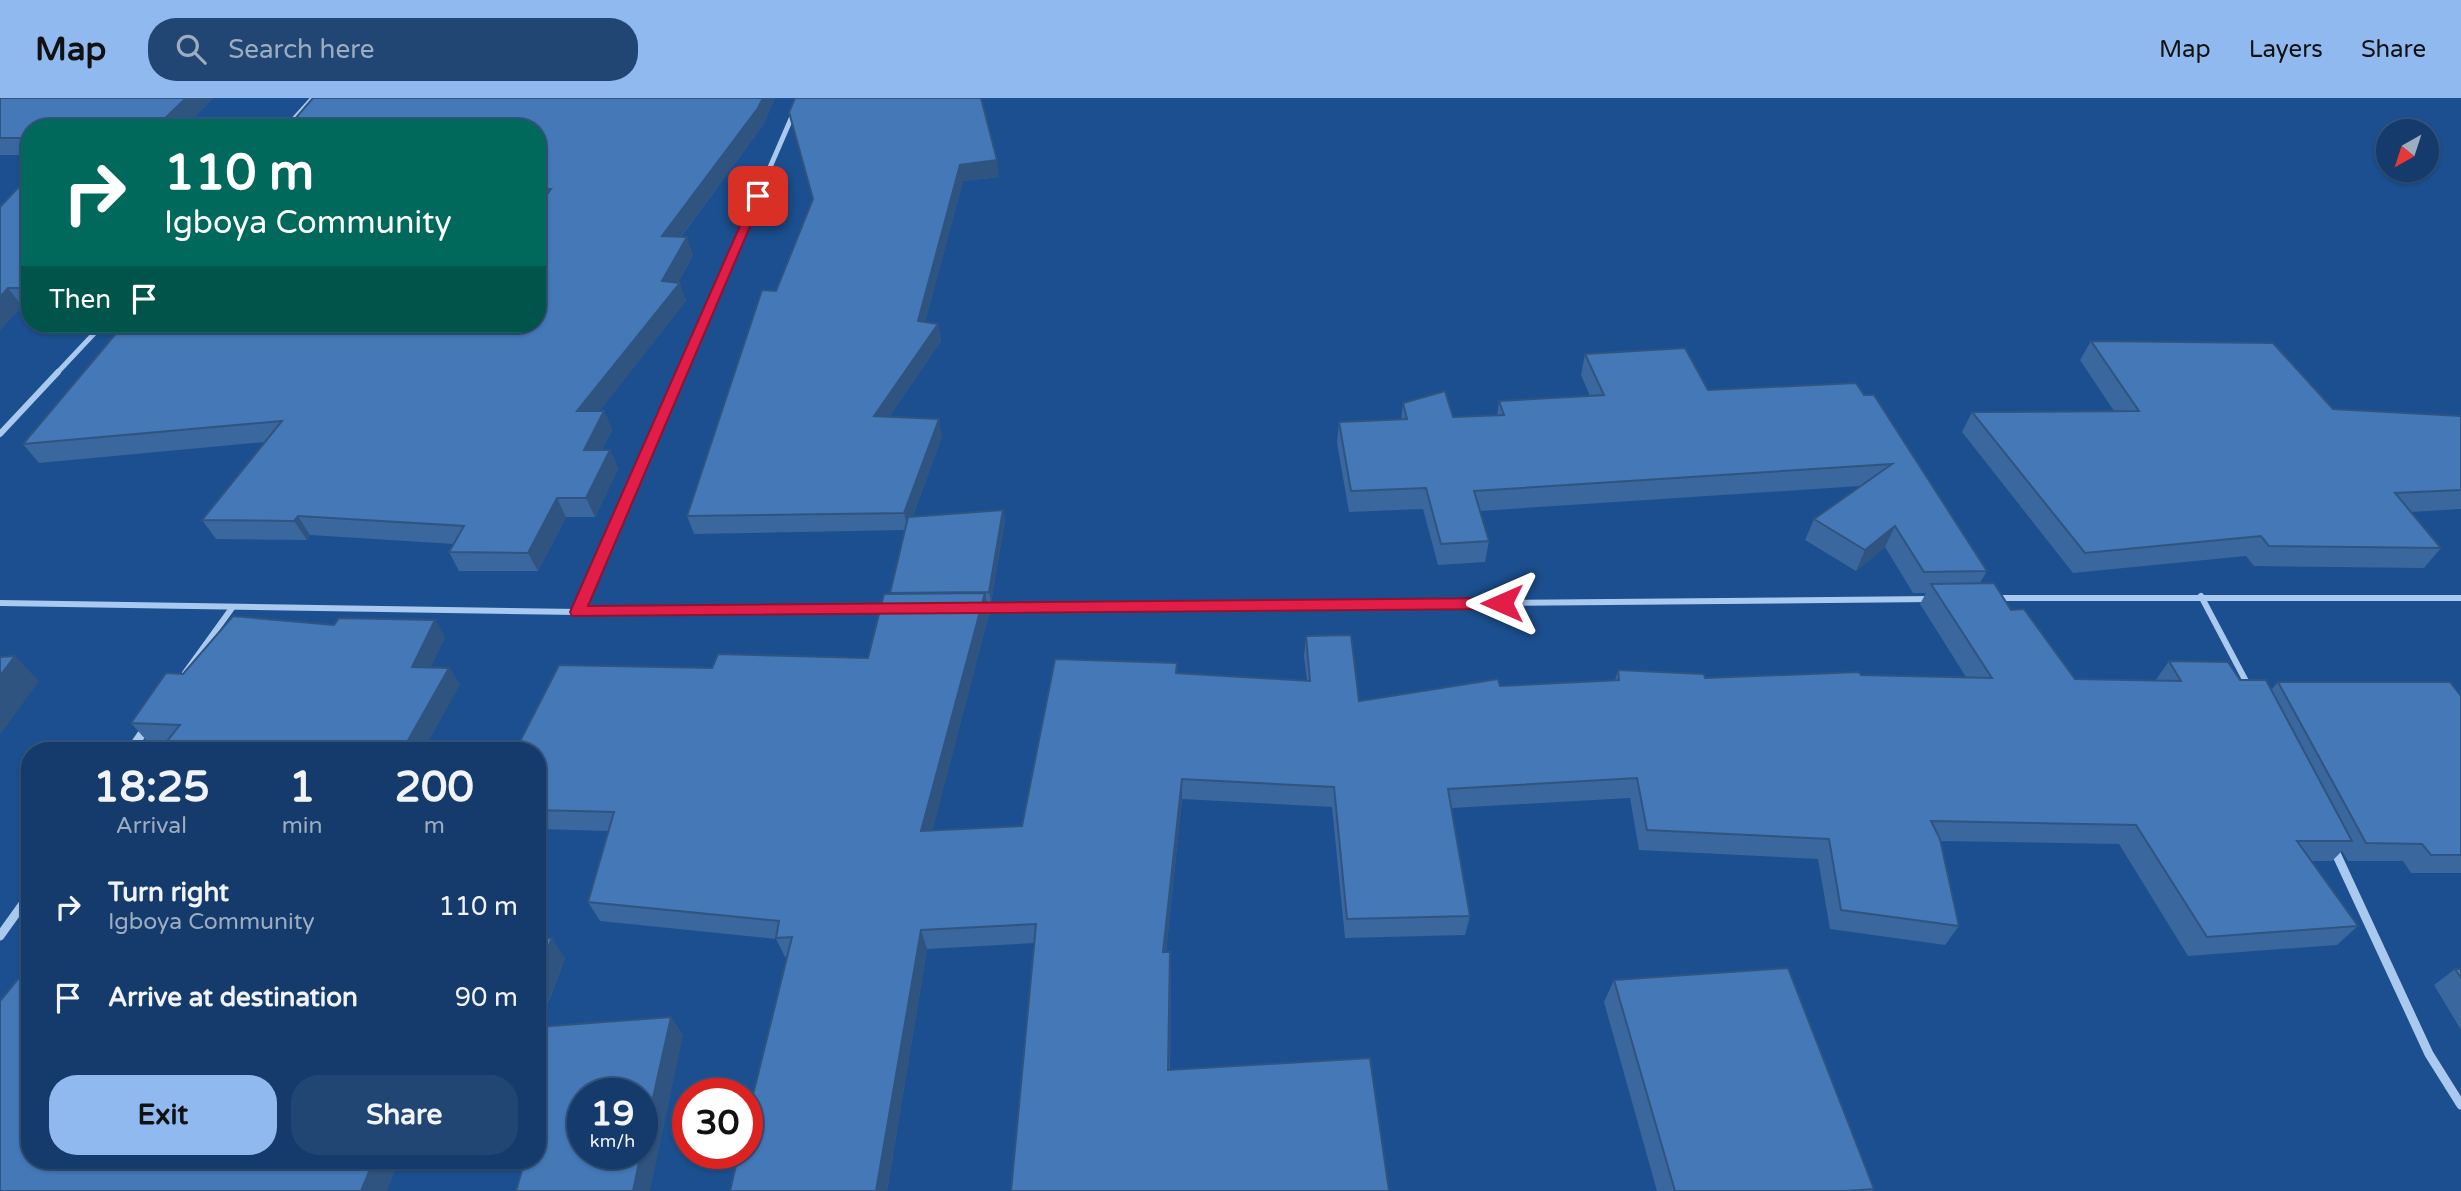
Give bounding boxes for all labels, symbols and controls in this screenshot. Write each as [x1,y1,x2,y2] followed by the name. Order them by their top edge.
[148,18,638,81] search box
[35,30,106,69] text: Map
[172,30,210,68] icon: search
[228,34,374,65] text: Search here
[2159,35,2211,64] text: Map
[2249,35,2323,64] text: Layers
[2361,35,2426,64] text: Share
[2376,119,2440,182] north arrow
[2376,119,2439,182] map controls
[164,144,314,203] text: 110 m
[49,147,140,238] icon: right
[728,166,788,226] pin
[739,177,777,215] icon: arrive
[164,204,452,242] text: Igboya Community
[125,280,163,318] icon: arrive
[49,284,111,315] text: Then
[1465,566,1539,640] position arrow
[93,762,210,813] text: 18:25
[289,762,315,813] text: 1
[395,762,474,813] text: 200
[116,812,187,840] text: Arrival
[282,812,323,840] text: min
[424,812,445,840] text: m
[108,877,229,908] text: Turn right
[49,888,87,926] icon: right
[438,891,518,922] text: 110 m
[108,908,315,936] text: Igboya Community
[49,979,87,1017] icon: arrive
[108,982,358,1013] text: Arrive at destination
[455,982,518,1013] text: 90 m
[49,1075,277,1155] button: Exit
[291,1075,518,1155] button: Share
[672,1078,763,1169] speed limit sign: 30
[591,1093,634,1135] text: 19
[590,1130,635,1152] text: km/h

